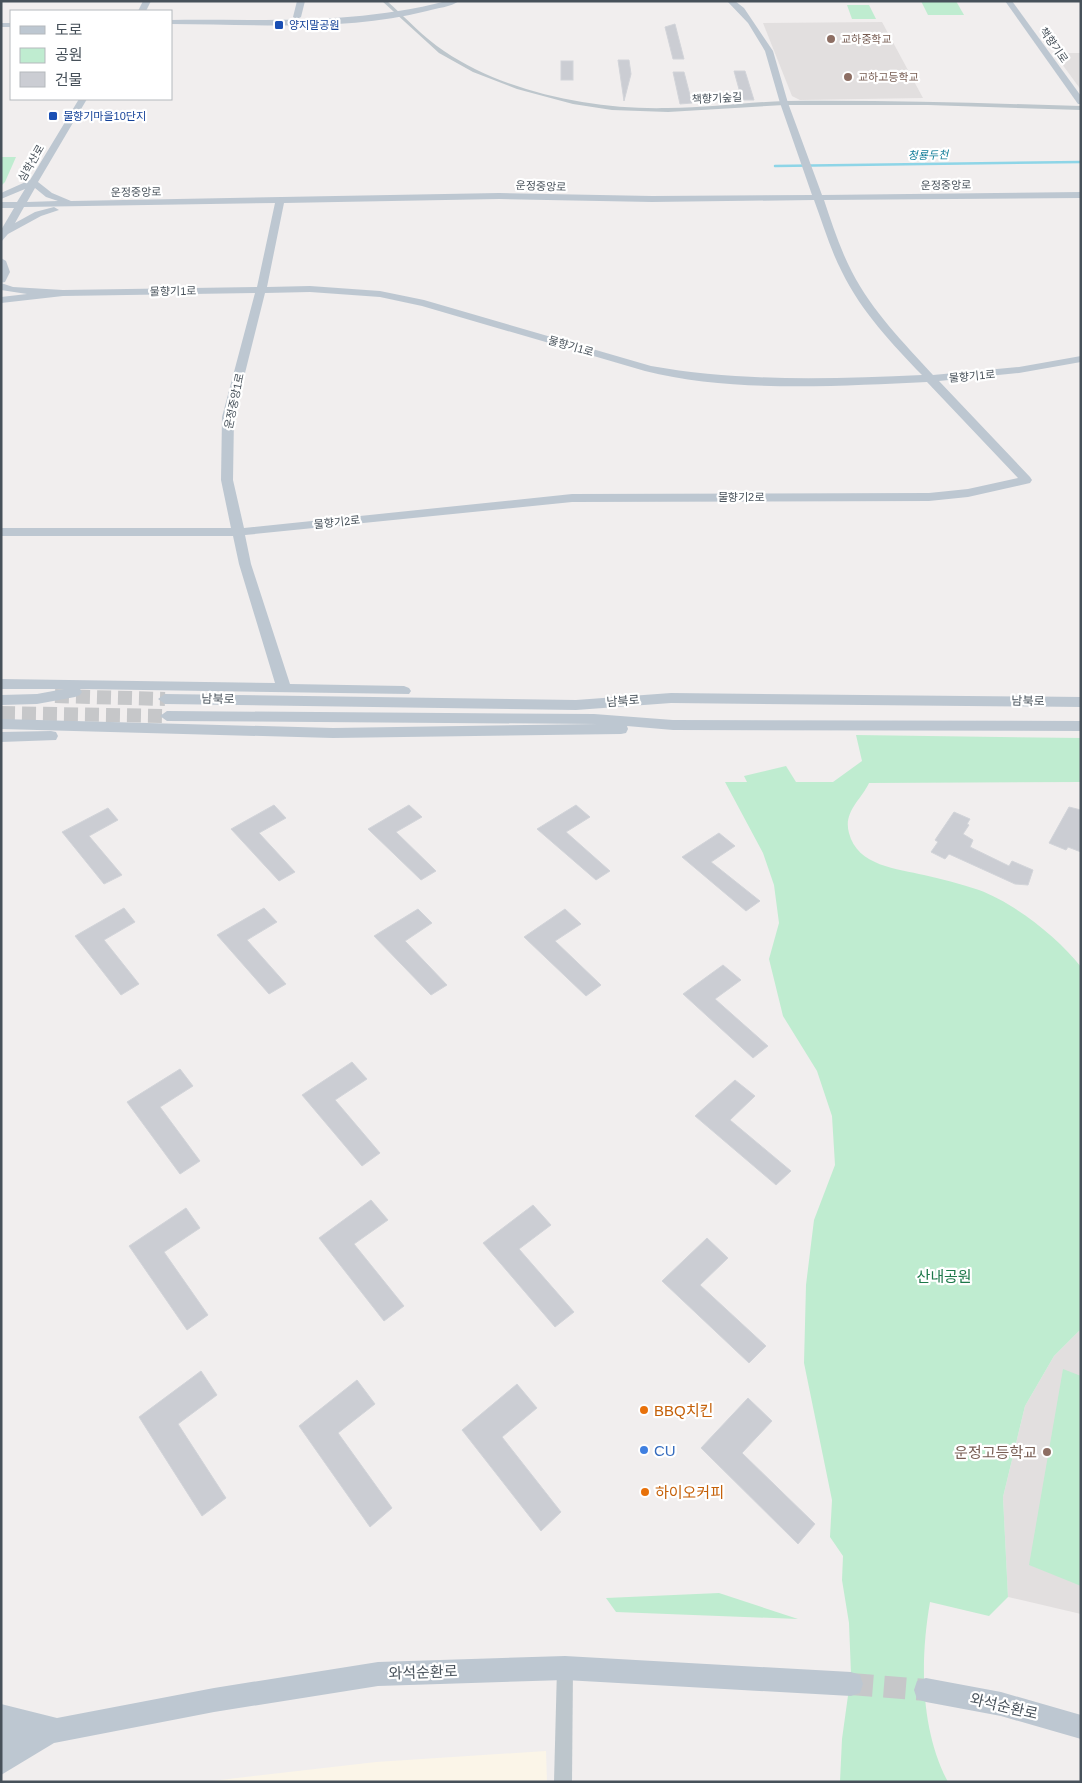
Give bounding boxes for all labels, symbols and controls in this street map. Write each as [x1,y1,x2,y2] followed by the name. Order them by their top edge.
[10,10,172,100] legend
[273,19,285,31] marker: 양지말공원
[289,19,340,31] place label: 양지말공원
[55,21,83,38] text: 도로
[1037,25,1071,65] street label: 책향기로
[825,33,837,45] marker: 교하중학교
[841,33,892,45] place label: 교하중학교
[55,46,83,63] text: 공원
[55,71,83,88] text: 건물
[842,71,854,83] marker: 교하고등학교
[858,71,919,83] place label: 교하고등학교
[691,91,743,105] street label: 책향기숲길
[47,110,59,122] marker: 물향기마을10단지
[63,110,146,122] place label: 물향기마을10단지
[16,142,46,184] street label: 심학산로
[908,149,950,161] water label: 청룡두천
[516,179,566,193] street label: 운정중앙로
[921,179,971,191] street label: 운정중앙로
[111,186,161,198] street label: 운정중앙로
[150,285,196,297] street label: 물향기1로
[547,334,595,358] street label: 물향기1로
[948,368,996,384] street label: 물향기1로
[222,372,246,430] street label: 운정중앙1로
[718,491,764,503] street label: 물향기2로
[313,514,361,530] street label: 물향기2로
[201,692,235,706] street label: 남북로
[606,693,640,709] street label: 남북로
[1011,694,1045,708] street label: 남북로
[916,1268,972,1285] park label: 산내공원
[654,1402,713,1419] place label: BBQ치킨
[638,1404,650,1416] marker: BBQ치킨
[654,1442,676,1459] place label: CU
[638,1444,650,1456] marker: CU
[954,1444,1037,1461] place label: 운정고등학교
[1041,1446,1053,1458] marker: 운정고등학교
[655,1484,724,1501] place label: 하이오커피
[639,1486,651,1498] marker: 하이오커피
[388,1662,458,1682] street label: 와석순환로
[968,1690,1040,1722] street label: 와석순환로

